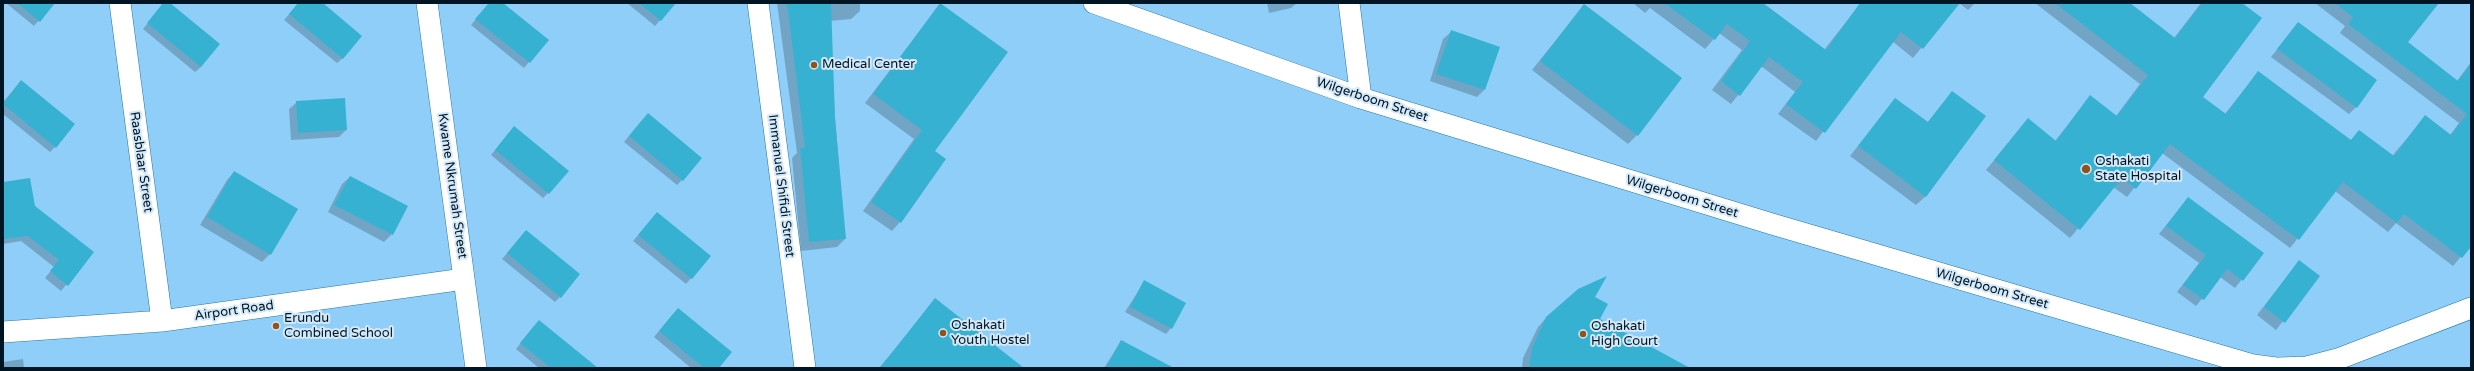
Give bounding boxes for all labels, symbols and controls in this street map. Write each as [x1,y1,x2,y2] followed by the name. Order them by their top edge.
[822,57,915,73] place label: Medical Center
[809,60,819,70] marker: Medical Center
[1314,75,1430,125] street label: Wilgerboom Street
[126,111,156,213] street label: Raasblaar Street
[434,112,470,260] street label: Kwame Nkrumah Street
[764,114,798,258] street label: Immanuel Shifidi Street
[2095,154,2181,185] place label: Oshakati State Hospital
[2080,163,2092,175] marker: Oshakati State Hospital
[1624,173,1740,221] street label: Wilgerboom Street
[1934,265,2050,313] street label: Wilgerboom Street
[193,298,275,324] street label: Airport Road
[284,311,393,342] place label: Erundu Combined School
[951,318,1030,349] place label: Oshakati Youth Hostel
[1591,319,1658,350] place label: Oshakati High Court
[271,321,281,331] marker: Erundu Combined School
[938,328,948,338] marker: Oshakati Youth Hostel
[1578,329,1588,339] marker: Oshakati High Court

